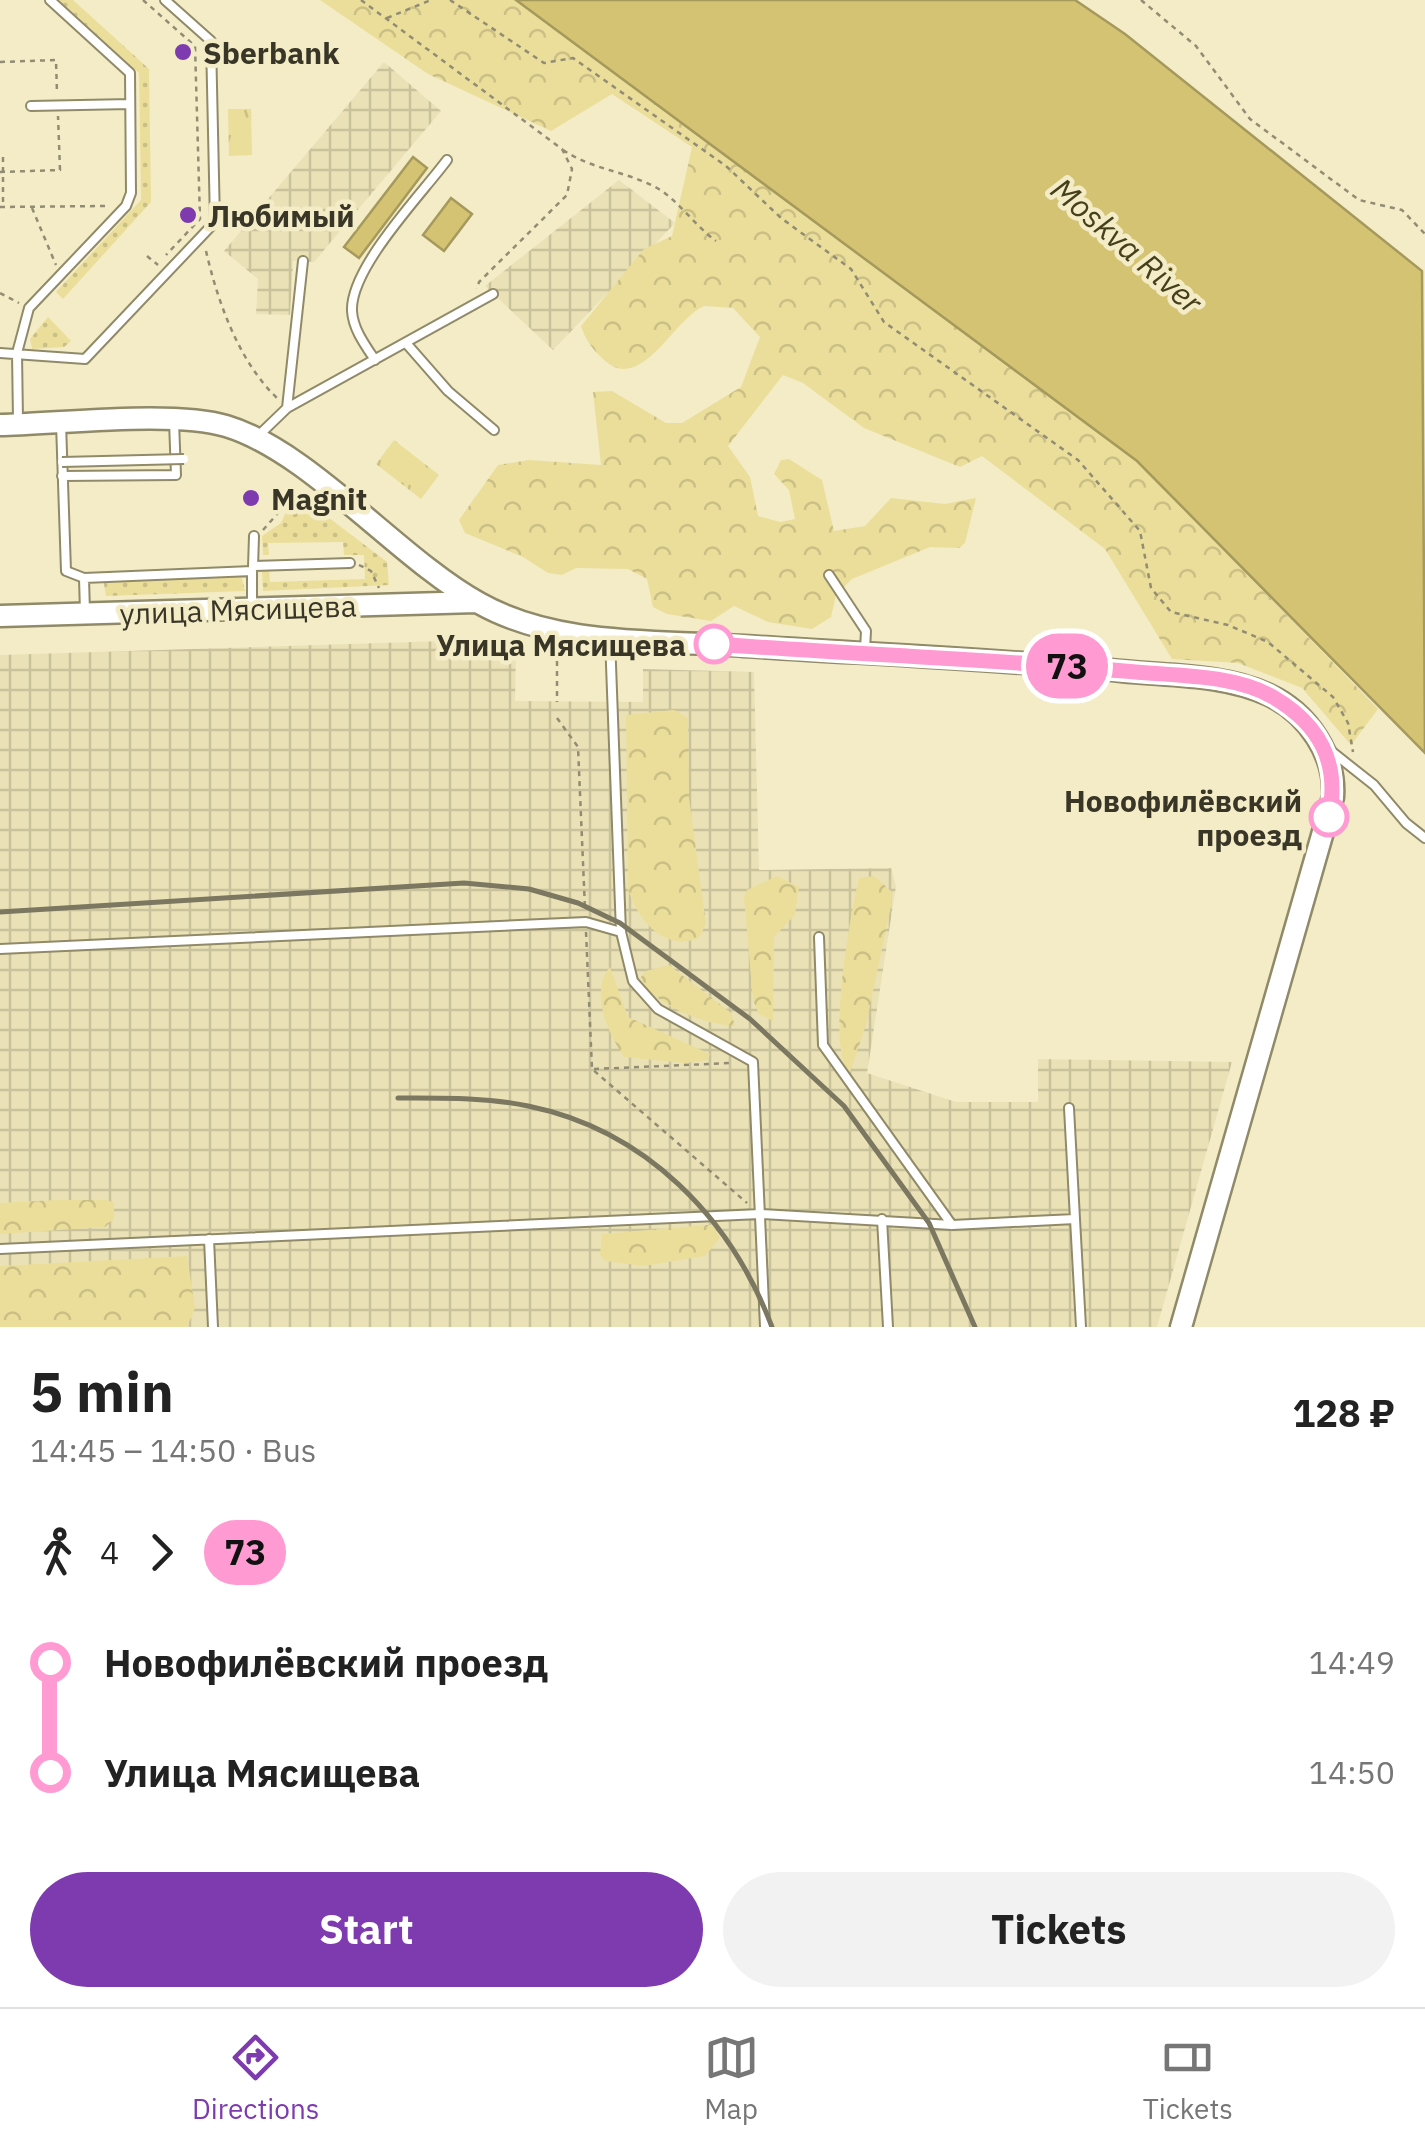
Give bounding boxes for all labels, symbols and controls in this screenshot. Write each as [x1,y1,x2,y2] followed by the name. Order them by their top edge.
[203,33,340,72] place label: Sberbank
[172,41,194,63] marker: Sberbank
[1043,168,1212,323] water label: Moskva River
[208,196,355,235] place label: Любимый
[177,204,199,226] marker: Любимый
[271,479,367,518] place label: Magnit
[240,487,262,509] marker: Magnit
[119,585,357,633] street label: улица Мясищева
[436,625,686,664] place label: Улица Мясищева
[695,625,733,663] marker: Улица Мясищева
[1022,634,1112,698] line badge: 73
[1046,643,1088,689] text: 73
[1064,781,1302,854] place label: Новофилёвский проезд
[1310,798,1348,836] marker: Новофилёвский проезд
[30,1356,174,1427] text: 5 min
[1293,1388,1395,1437] text: 128 ₽
[30,1429,316,1471] text: 14:45 – 14:50 · Bus
[30,1525,85,1580] icon: walk
[134,1525,189,1580] icon: forward
[224,1529,266,1575] text: 73
[100,1531,119,1573] text: 4
[104,1638,548,1687] text: Новофилёвский проезд
[1309,1641,1395,1683] text: 14:49
[104,1748,420,1797] text: Улица Мясищева
[1309,1751,1395,1793] text: 14:50
[30,1872,703,1987] button: Start
[723,1872,1395,1987] button: Tickets
[192,2030,319,2127] tab: Directions
[704,2030,759,2127] tab: Map
[1143,2030,1233,2127] tab: Tickets

